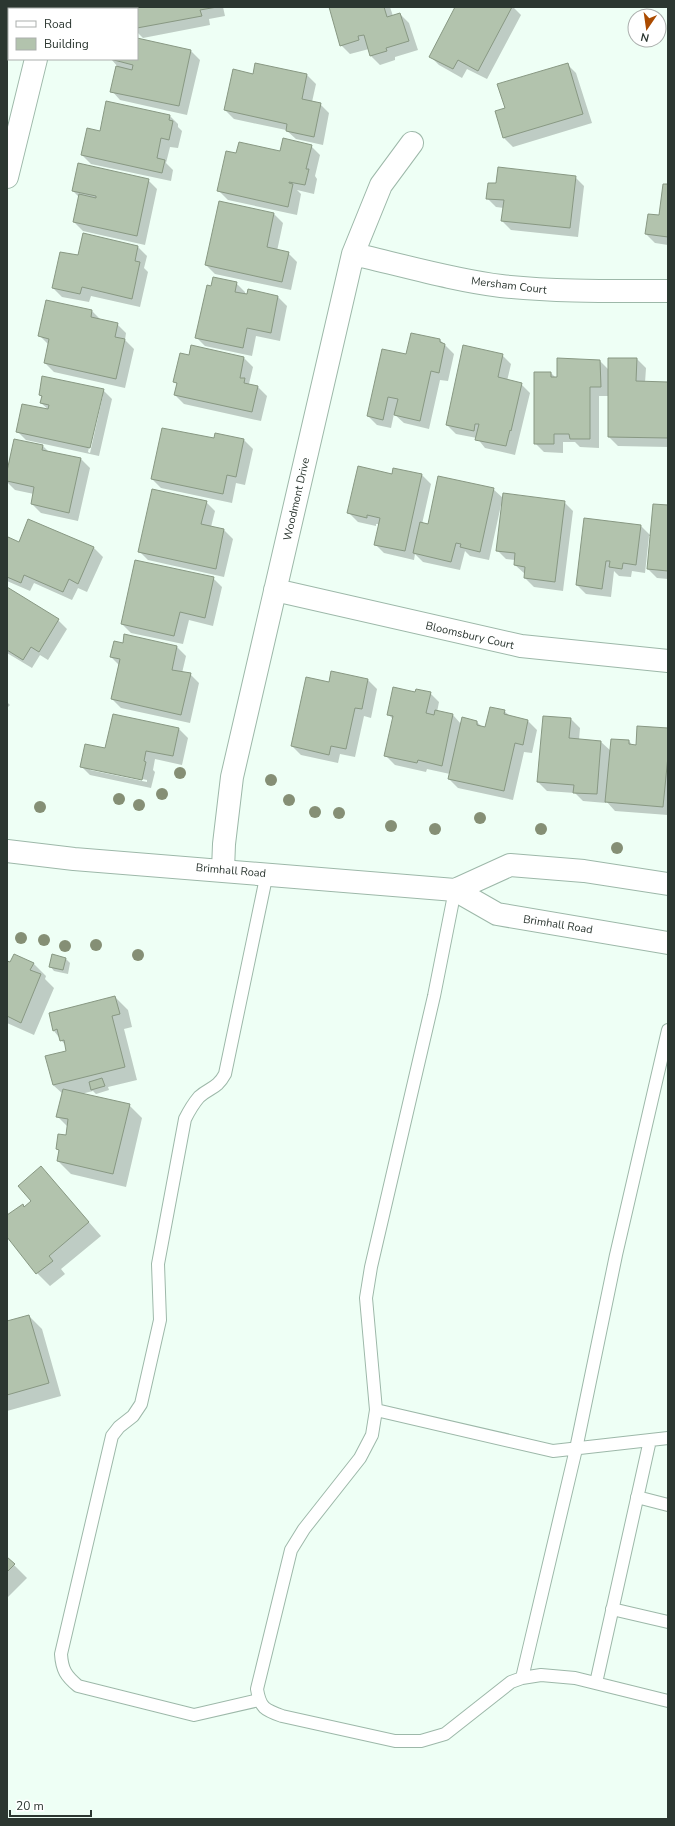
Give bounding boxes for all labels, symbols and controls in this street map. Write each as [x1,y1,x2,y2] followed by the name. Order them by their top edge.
[8,8,138,60] legend
[627,8,667,48] north arrow
[44,16,72,32] text: Road
[639,29,651,45] text: N
[44,36,89,52] text: Building
[470,273,548,298] street label: Mersham Court
[280,456,313,542] street label: Woodmont Drive
[424,618,516,653] street label: Bloomsbury Court
[195,860,267,881] street label: Brimhall Road
[522,912,594,937] street label: Brimhall Road
[10,1792,91,1818] scale bar
[16,1798,44,1814] text: 20 m

